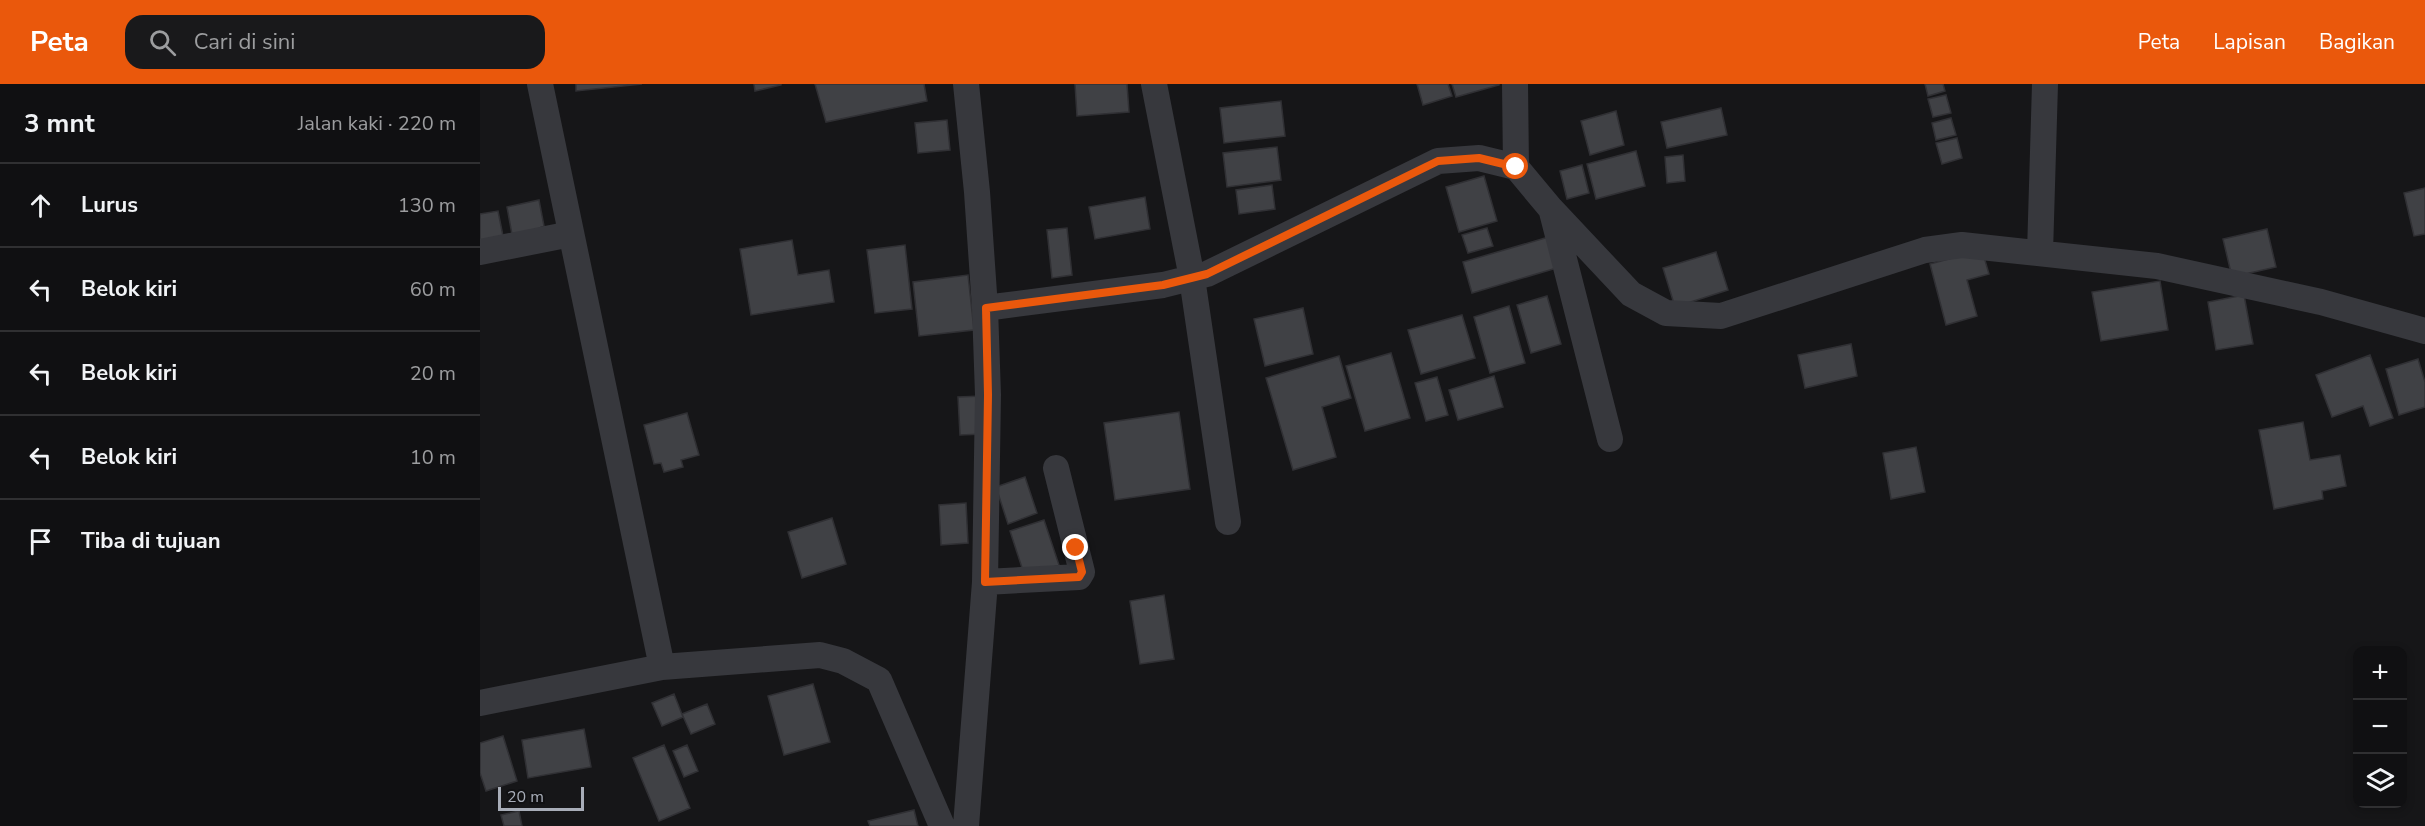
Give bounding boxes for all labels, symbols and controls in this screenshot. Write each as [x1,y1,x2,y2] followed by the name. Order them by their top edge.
[125,15,545,69] search box
[30,23,89,61] text: Peta
[146,26,179,59] icon: search
[194,27,295,57] text: Cari di sini
[2138,28,2180,56] text: Peta
[2213,28,2286,56] text: Lapisan
[2319,28,2395,56] text: Bagikan
[24,106,95,141] text: 3 mnt
[298,110,456,137] text: Jalan kaki · 220 m
[1502,153,1528,179] route start
[24,189,57,222] icon: ahead
[81,190,138,220] text: Lurus
[398,192,456,219] text: 130 m
[24,273,57,306] icon: left
[81,274,177,304] text: Belok kiri
[410,276,456,303] text: 60 m
[24,357,57,390] icon: left
[81,358,177,388] text: Belok kiri
[410,360,456,387] text: 20 m
[24,441,57,474] icon: left
[81,442,177,472] text: Belok kiri
[410,444,456,471] text: 10 m
[24,525,57,558] icon: arrive
[81,526,221,556] text: Tiba di tujuan
[1062,534,1088,560] route end
[2353,646,2407,808] map controls
[2353,646,2407,700] button: +
[2353,700,2407,754] button: −
[2353,754,2407,808] button: layers
[498,784,584,812] scale bar
[507,786,544,808] text: 20 m

